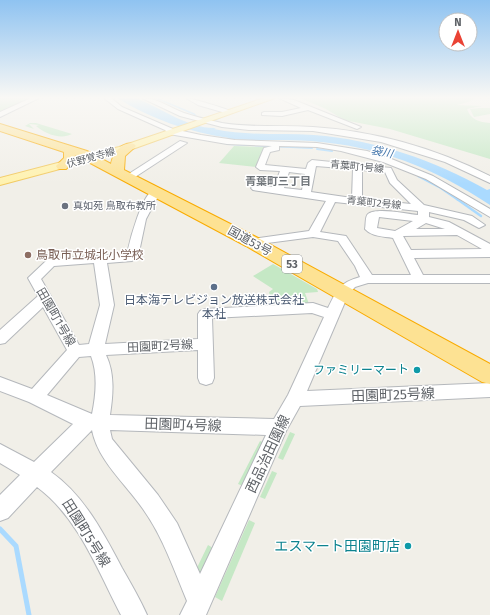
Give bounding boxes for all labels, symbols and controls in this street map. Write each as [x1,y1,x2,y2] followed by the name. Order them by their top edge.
[438,12,478,52] north arrow
[454,16,462,29] text: N
[370,143,395,161] water label: 袋川
[65,145,117,171] street label: 伏野覚寺線
[329,159,385,175] street label: 青葉町1号線
[245,175,311,188] district label: 青葉町三丁目
[346,194,402,212] street label: 青葉町2号線
[73,200,156,212] place label: 真如苑 鳥取布教所
[60,201,70,211] marker: 真如苑 鳥取布教所
[226,223,274,259] street label: 国道53号
[36,248,144,262] place label: 鳥取市立城北小学校
[23,250,33,260] marker: 鳥取市立城北小学校
[282,255,302,273] road number: 53
[209,282,219,292] marker: 日本海テレビジョン放送株式会社 本社
[34,285,78,349] street label: 田園町1号線
[124,293,304,321] place label: 日本海テレビジョン放送株式会社 本社
[127,337,193,355] street label: 田園町2号線
[313,363,409,377] place label: ファミリーマート
[412,365,422,375] marker: ファミリーマート
[351,385,435,405] street label: 田園町25号線
[243,412,293,496] street label: 西品治田園線
[144,415,222,435] street label: 田園町4号線
[58,496,114,570] street label: 田園町5号線
[274,538,400,555] place label: エスマート田園町店
[403,541,413,551] marker: エスマート田園町店

